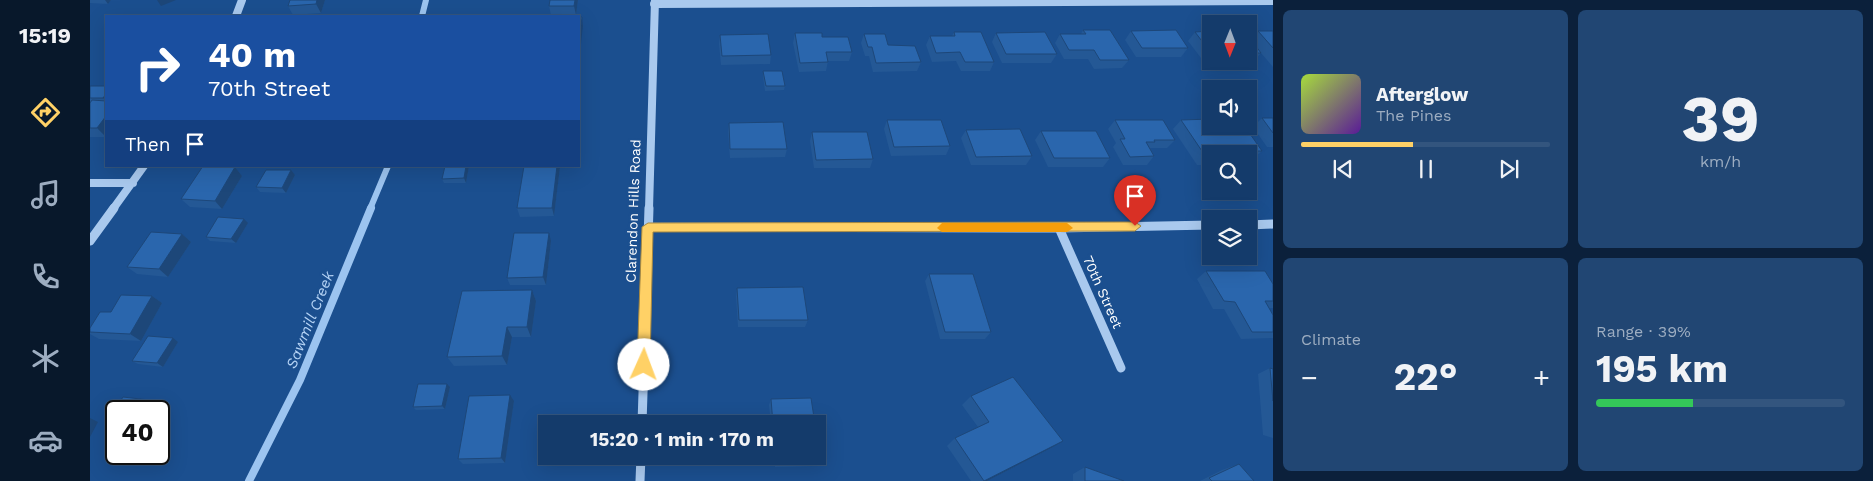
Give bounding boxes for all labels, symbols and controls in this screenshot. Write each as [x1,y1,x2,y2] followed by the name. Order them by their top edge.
[1202,15,1258,70] north arrow
[1202,15,1257,265] map controls
[19,23,71,48] text: 15:19
[208,34,296,76] text: 40 m
[125,35,190,100] icon: right
[208,76,330,101] text: 70th Street
[1202,80,1257,135] button: sound
[1681,81,1760,157] text: 39
[1376,83,1468,106] text: Afterglow
[28,95,63,130] icon: directions
[1376,106,1452,125] text: The Pines
[181,130,209,158] icon: arrive
[125,133,171,156] text: Then
[622,139,644,283] street label: Clarendon Hills Road
[1202,145,1257,200] button: search
[1700,152,1741,171] text: km/h
[1329,155,1357,183] icon: previous
[1412,155,1440,183] icon: pause
[1495,155,1523,183] icon: next
[1114,175,1156,226] pin
[28,177,63,212] icon: music
[1121,182,1149,210] icon: arrive
[1202,210,1257,265] button: layers
[1080,253,1126,331] street label: 70th Street
[28,259,63,294] icon: phone
[282,268,338,371] water label: Sawmill Creek
[1596,322,1691,341] text: Range · 39%
[1301,330,1361,349] text: Climate
[617,338,669,390] position arrow
[28,341,63,376] icon: climate
[1596,347,1728,391] text: 195 km
[1393,355,1458,399] text: 22°
[1301,361,1318,394] text: −
[1533,361,1550,394] text: +
[105,400,170,465] speed limit sign: 40
[28,423,63,458] icon: car
[590,428,774,451] text: 15:20 · 1 min · 170 m

